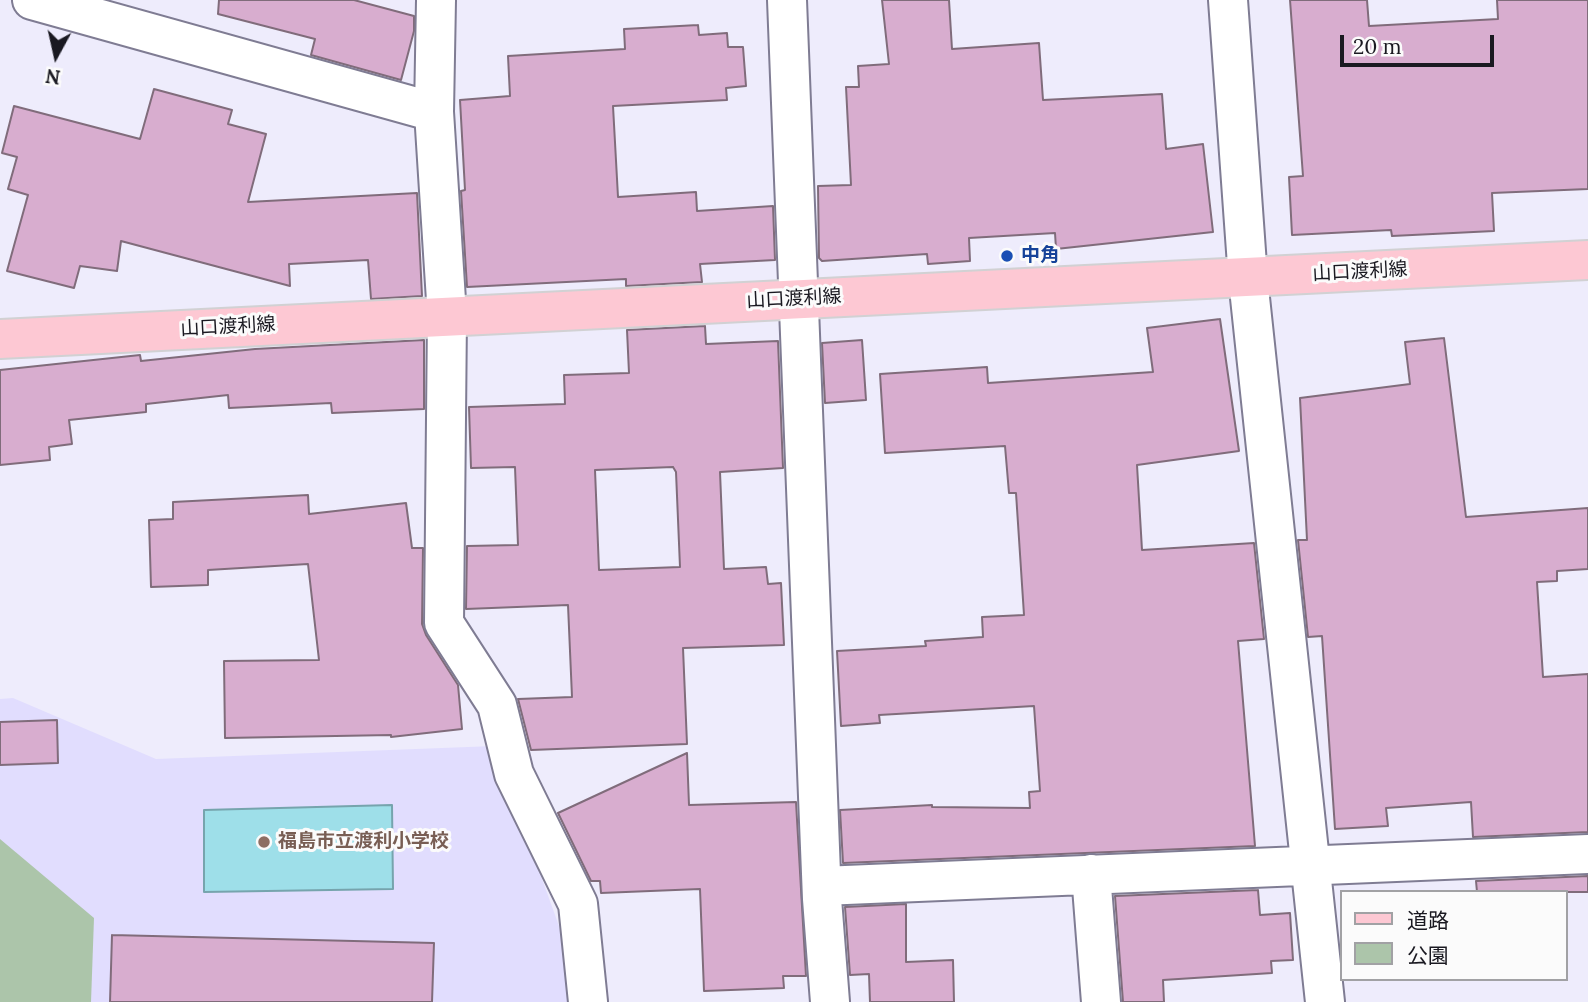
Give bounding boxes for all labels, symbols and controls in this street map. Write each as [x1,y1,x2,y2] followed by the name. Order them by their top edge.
[21,21,91,91] north arrow
[1343,21,1497,65] scale bar
[1353,33,1402,60] text: 20 m
[44,64,62,90] text: N
[1021,245,1059,267] place label: 中角
[999,248,1015,264] marker: 中角
[1312,258,1408,286] street label: 山口渡利線
[746,285,842,313] street label: 山口渡利線
[180,313,276,341] street label: 山口渡利線
[278,831,449,853] place label: 福島市立渡利小学校
[256,834,272,850] marker: 福島市立渡利小学校
[1340,890,1567,981] legend
[1407,907,1449,934] text: 道路
[1407,942,1449,969] text: 公園

